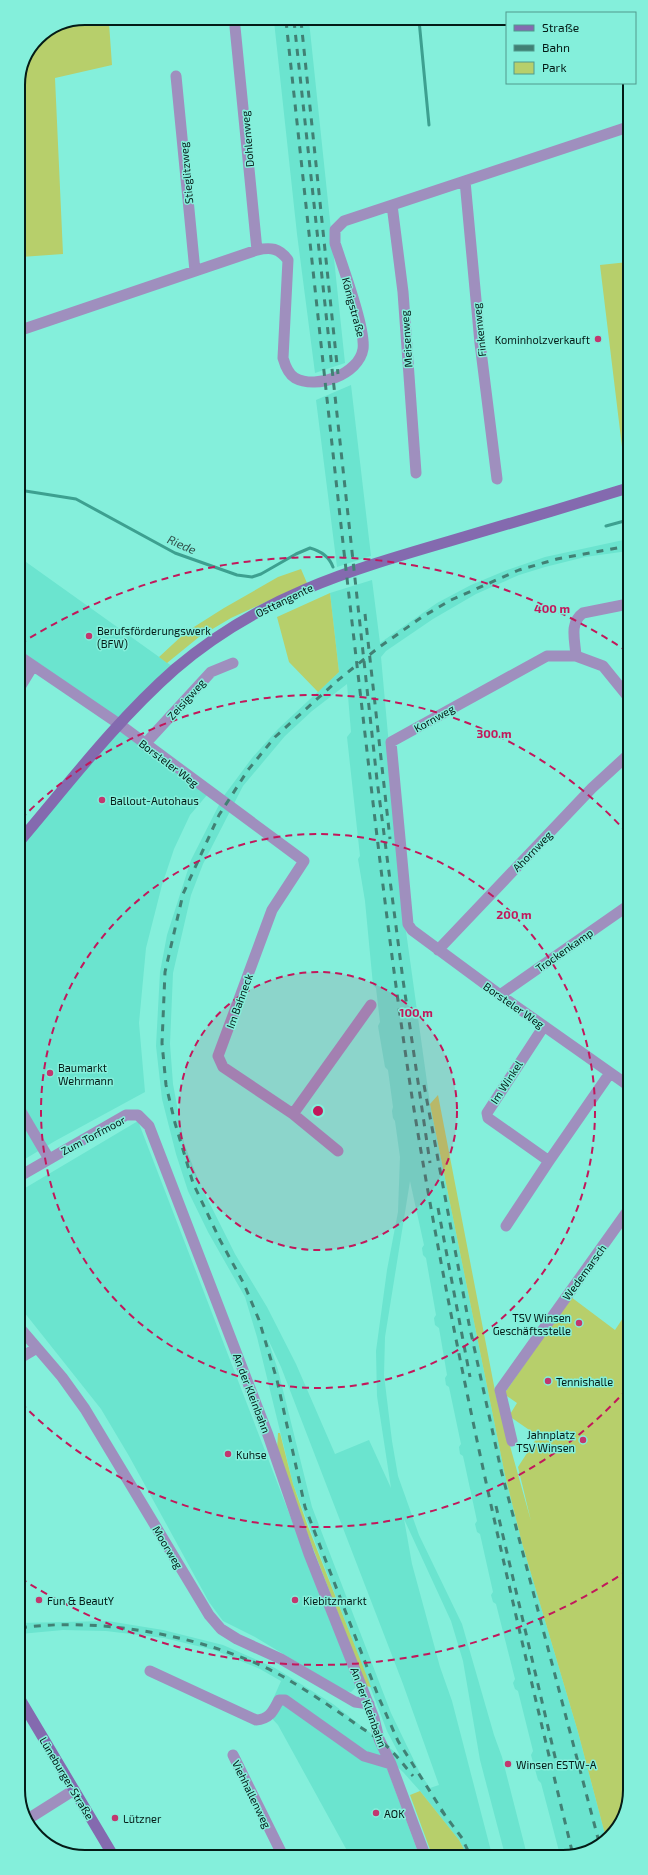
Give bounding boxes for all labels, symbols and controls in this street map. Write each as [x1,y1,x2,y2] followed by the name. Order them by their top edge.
[506,12,636,84] legend
[542,20,579,34] text: Straße
[542,40,570,54] text: Bahn
[542,60,567,74] text: Park
[238,110,256,168] street label: Dohlenweg
[177,142,195,204] street label: Stieglitzweg
[340,276,368,338] street label: Königstraße
[470,303,488,357] street label: Finkenweg
[398,310,414,368] street label: Meisenweg
[495,333,590,346] place label: Kominholzverkauft
[593,334,603,344] marker: Kominholzverkauft
[165,531,199,557] water label: Riede
[253,580,315,619] street label: Osttangente
[534,601,570,615] text: 400 m
[97,624,211,650] place label: Berufsförderungswerk (BFW)
[84,631,94,641] marker: Berufsförderungswerk (BFW)
[164,676,208,722] street label: Zeisigweg
[411,702,457,734] street label: Kornweg
[476,726,512,740] text: 300 m
[137,736,201,790] street label: Borsteler Weg
[110,794,199,807] place label: Ballout-Autohaus
[97,795,107,805] marker: Ballout-Autohaus
[509,828,555,874] street label: Ahornweg
[496,907,532,921] text: 200 m
[533,926,595,974] street label: Trockenkamp
[223,971,255,1030] street label: Im Bahneck
[481,979,547,1031] street label: Borsteler Weg
[399,1005,433,1019] text: 100 m
[487,1057,525,1106] street label: Im Winkel
[58,1061,113,1087] place label: Baumarkt Wehrmann
[45,1068,55,1078] marker: Baumarkt Wehrmann
[311,1104,325,1118] centre of rings
[59,1112,128,1157] street label: Zum Torfmoor
[559,1242,609,1302] street label: Wedemarsch
[493,1311,571,1337] place label: TSV Winsen Geschäftsstelle
[574,1318,584,1328] marker: TSV Winsen Geschäftsstelle
[231,1351,273,1435] street label: An der Kleinbahn
[556,1375,613,1388] place label: Tennishalle
[543,1376,553,1386] marker: Tennishalle
[516,1428,575,1454] place label: Jahnplatz TSV Winsen
[578,1435,588,1445] marker: Jahnplatz TSV Winsen
[236,1448,267,1461] place label: Kuhse
[223,1449,233,1459] marker: Kuhse
[150,1523,186,1571] street label: Moorweg
[47,1594,115,1607] place label: Fun & BeautY
[303,1594,367,1607] place label: Kiebitzmarkt
[34,1595,44,1605] marker: Fun & BeautY
[290,1595,300,1605] marker: Kiebitzmarkt
[348,1665,390,1749] street label: An der Kleinbahn
[37,1734,97,1822] street label: Lüneburger Straße
[230,1758,274,1830] street label: Viehhallenweg
[516,1758,597,1771] place label: Winsen ESTW-A
[503,1759,513,1769] marker: Winsen ESTW-A
[384,1807,405,1820] place label: AOK
[371,1808,381,1818] marker: AOK
[123,1812,162,1825] place label: Lützner
[110,1813,120,1823] marker: Lützner

